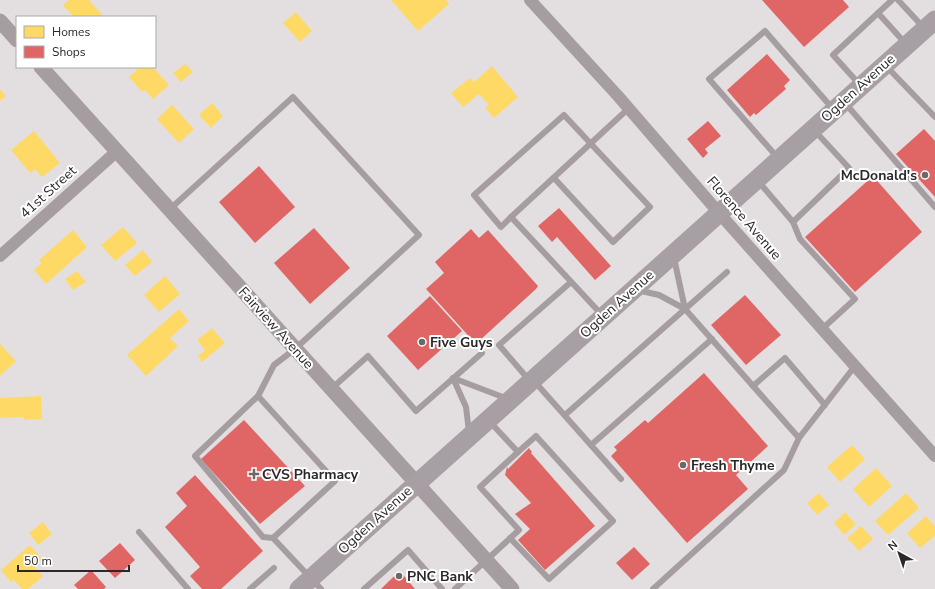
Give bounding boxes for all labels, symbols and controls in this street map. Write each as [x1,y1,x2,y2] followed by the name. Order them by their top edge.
[16,16,156,68] legend
[52,24,90,40] text: Homes
[52,44,86,60] text: Shops
[817,50,899,126] street label: Ogden Avenue
[16,161,80,223] street label: 41st Street
[841,166,917,185] place label: McDonald's
[920,170,930,180] marker: McDonald's
[702,172,786,264] street label: Florence Avenue
[576,266,658,342] street label: Ogden Avenue
[234,283,318,373] street label: Fairview Avenue
[430,333,493,352] place label: Five Guys
[417,337,427,347] marker: Five Guys
[691,456,775,475] place label: Fresh Thyme
[678,460,688,470] marker: Fresh Thyme
[262,465,359,484] place label: CVS Pharmacy
[249,469,259,479] marker: CVS Pharmacy
[334,482,416,558] street label: Ogden Avenue
[879,533,919,573] north arrow
[885,537,901,554] text: N
[18,547,129,573] scale bar
[24,553,52,569] text: 50 m
[407,567,473,586] place label: PNC Bank
[394,571,404,581] marker: PNC Bank

